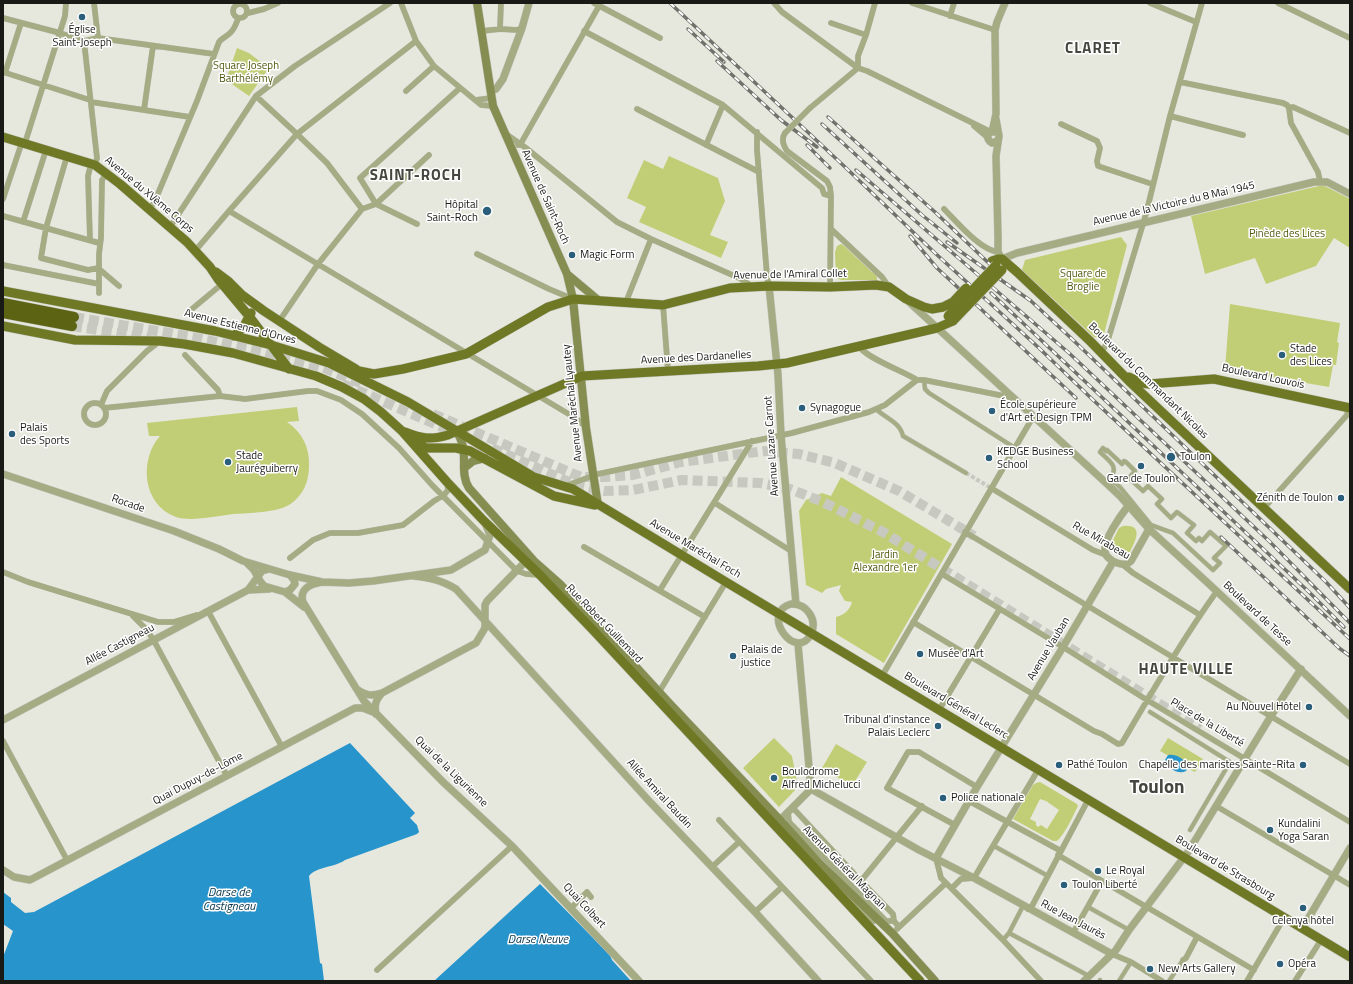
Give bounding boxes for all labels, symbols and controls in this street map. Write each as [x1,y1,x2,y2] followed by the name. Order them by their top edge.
[77,12,87,22] marker: Église Saint-Joseph
[52,23,112,49] place label: Église Saint-Joseph
[1065,40,1121,58] district label: CLARET
[213,59,279,85] park label: Square Joseph Barthélémy
[518,148,572,246] street label: Avenue de Saint-Roch
[102,154,196,236] street label: Avenue du XVème Corps
[370,167,462,185] district label: SAINT-ROCH
[1092,179,1256,229] street label: Avenue de la Victoire du 8 Mai 1945
[427,198,478,224] place label: Hôpital Saint-Roch
[481,205,493,217] marker: Hôpital Saint-Roch
[1249,227,1325,241] park label: Pinède des Lices
[580,248,634,262] place label: Magic Form
[567,250,577,260] marker: Magic Form
[733,267,847,283] street label: Avenue de l'Amiral Collet
[1060,267,1106,293] park label: Square de Broglie
[183,307,297,347] street label: Avenue Estienne d'Orves
[1085,320,1211,442] street label: Boulevard du Commandant Nicolas
[1290,342,1332,368] place label: Stade des Lices
[560,344,586,462] street label: Avenue Maréchal Lyautey
[640,349,752,367] street label: Avenue des Dardanelles
[1277,350,1287,360] marker: Stade des Lices
[1220,362,1306,392] street label: Boulevard Louvois
[762,395,782,497] street label: Avenue Lazare Carnot
[1000,398,1092,424] place label: École supérieure d'Art et Design TPM
[810,401,861,415] place label: Synagogue
[797,403,807,413] marker: Synagogue
[987,406,997,416] marker: École supérieure d'Art et Design TPM
[20,421,69,447] place label: Palais des Sports
[7,429,17,439] marker: Palais des Sports
[997,445,1074,471] place label: KEDGE Business School
[236,449,298,475] place label: Stade Jauréguiberry
[1180,450,1211,464] place label: Toulon
[1165,451,1177,463] marker: Toulon
[984,453,994,463] marker: KEDGE Business School
[223,457,233,467] marker: Stade Jauréguiberry
[1136,461,1146,471] marker: Gare de Toulon
[1107,472,1175,486] place label: Gare de Toulon
[1257,491,1333,505] place label: Zénith de Toulon
[110,492,146,516] street label: Rocade
[1336,493,1346,503] marker: Zénith de Toulon
[647,517,743,581] street label: Avenue Maréchal Foch
[1070,519,1132,563] street label: Rue Mirabeau
[853,548,917,574] park label: Jardin Alexandre 1er
[1220,579,1294,649] street label: Boulevard de Tesse
[563,582,645,666] street label: Rue Robert Guillemard
[1025,615,1073,683] street label: Avenue Vauban
[83,621,157,669] street label: Allée Castigneau
[741,643,782,669] place label: Palais de justice
[928,647,984,661] place label: Musée d'Art
[915,649,925,659] marker: Musée d'Art
[728,651,738,661] marker: Palais de justice
[1138,661,1234,679] district label: HAUTE VILLE
[901,670,1011,742] street label: Boulevard Général Leclerc
[1168,696,1246,750] street label: Place de la Liberté
[1226,700,1301,714] place label: Au Nouvel Hôtel
[1304,702,1314,712] marker: Au Nouvel Hôtel
[844,713,930,739] place label: Tribunal d'instance Palais Leclerc
[933,721,943,731] marker: Tribunal d'instance Palais Leclerc
[412,734,490,810] street label: Quai de la Ligurienne
[151,750,245,808] street label: Quai Dupuy-de-Lôme
[624,757,694,831] street label: Allée Amiral Baudin
[1067,758,1127,772] place label: Pathé Toulon
[1139,758,1295,772] place label: Chapelle des maristes Sainte-Rita
[1054,760,1064,770] marker: Pathé Toulon
[1298,760,1308,770] marker: Chapelle des maristes Sainte-Rita
[782,765,860,791] place label: Boulodrome Alfred Michelucci
[769,773,779,783] marker: Boulodrome Alfred Michelucci
[1129,777,1185,799] district label: Toulon
[951,791,1024,805] place label: Police nationale
[938,793,948,803] marker: Police nationale
[1278,817,1329,843] place label: Kundalini Yoga Saran
[800,824,888,912] street label: Avenue Général Magnan
[1265,825,1275,835] marker: Kundalini Yoga Saran
[1173,833,1277,903] street label: Boulevard de Strasbourg
[1106,864,1145,878] place label: Le Royal
[1093,866,1103,876] marker: Le Royal
[1072,878,1137,892] place label: Toulon Liberté
[1059,880,1069,890] marker: Toulon Liberté
[560,881,608,931] street label: Quai Colbert
[203,886,255,914] water label: Darse de Castigneau
[1038,897,1108,943] street label: Rue Jean Jaurès
[1298,903,1308,913] marker: Celenya hôtel
[1272,914,1334,928] place label: Celenya hôtel
[508,933,568,947] water label: Darse Neuve
[1288,957,1316,971] place label: Opéra
[1275,959,1285,969] marker: Opéra
[1158,962,1235,976] place label: New Arts Gallery
[1145,964,1155,974] marker: New Arts Gallery

